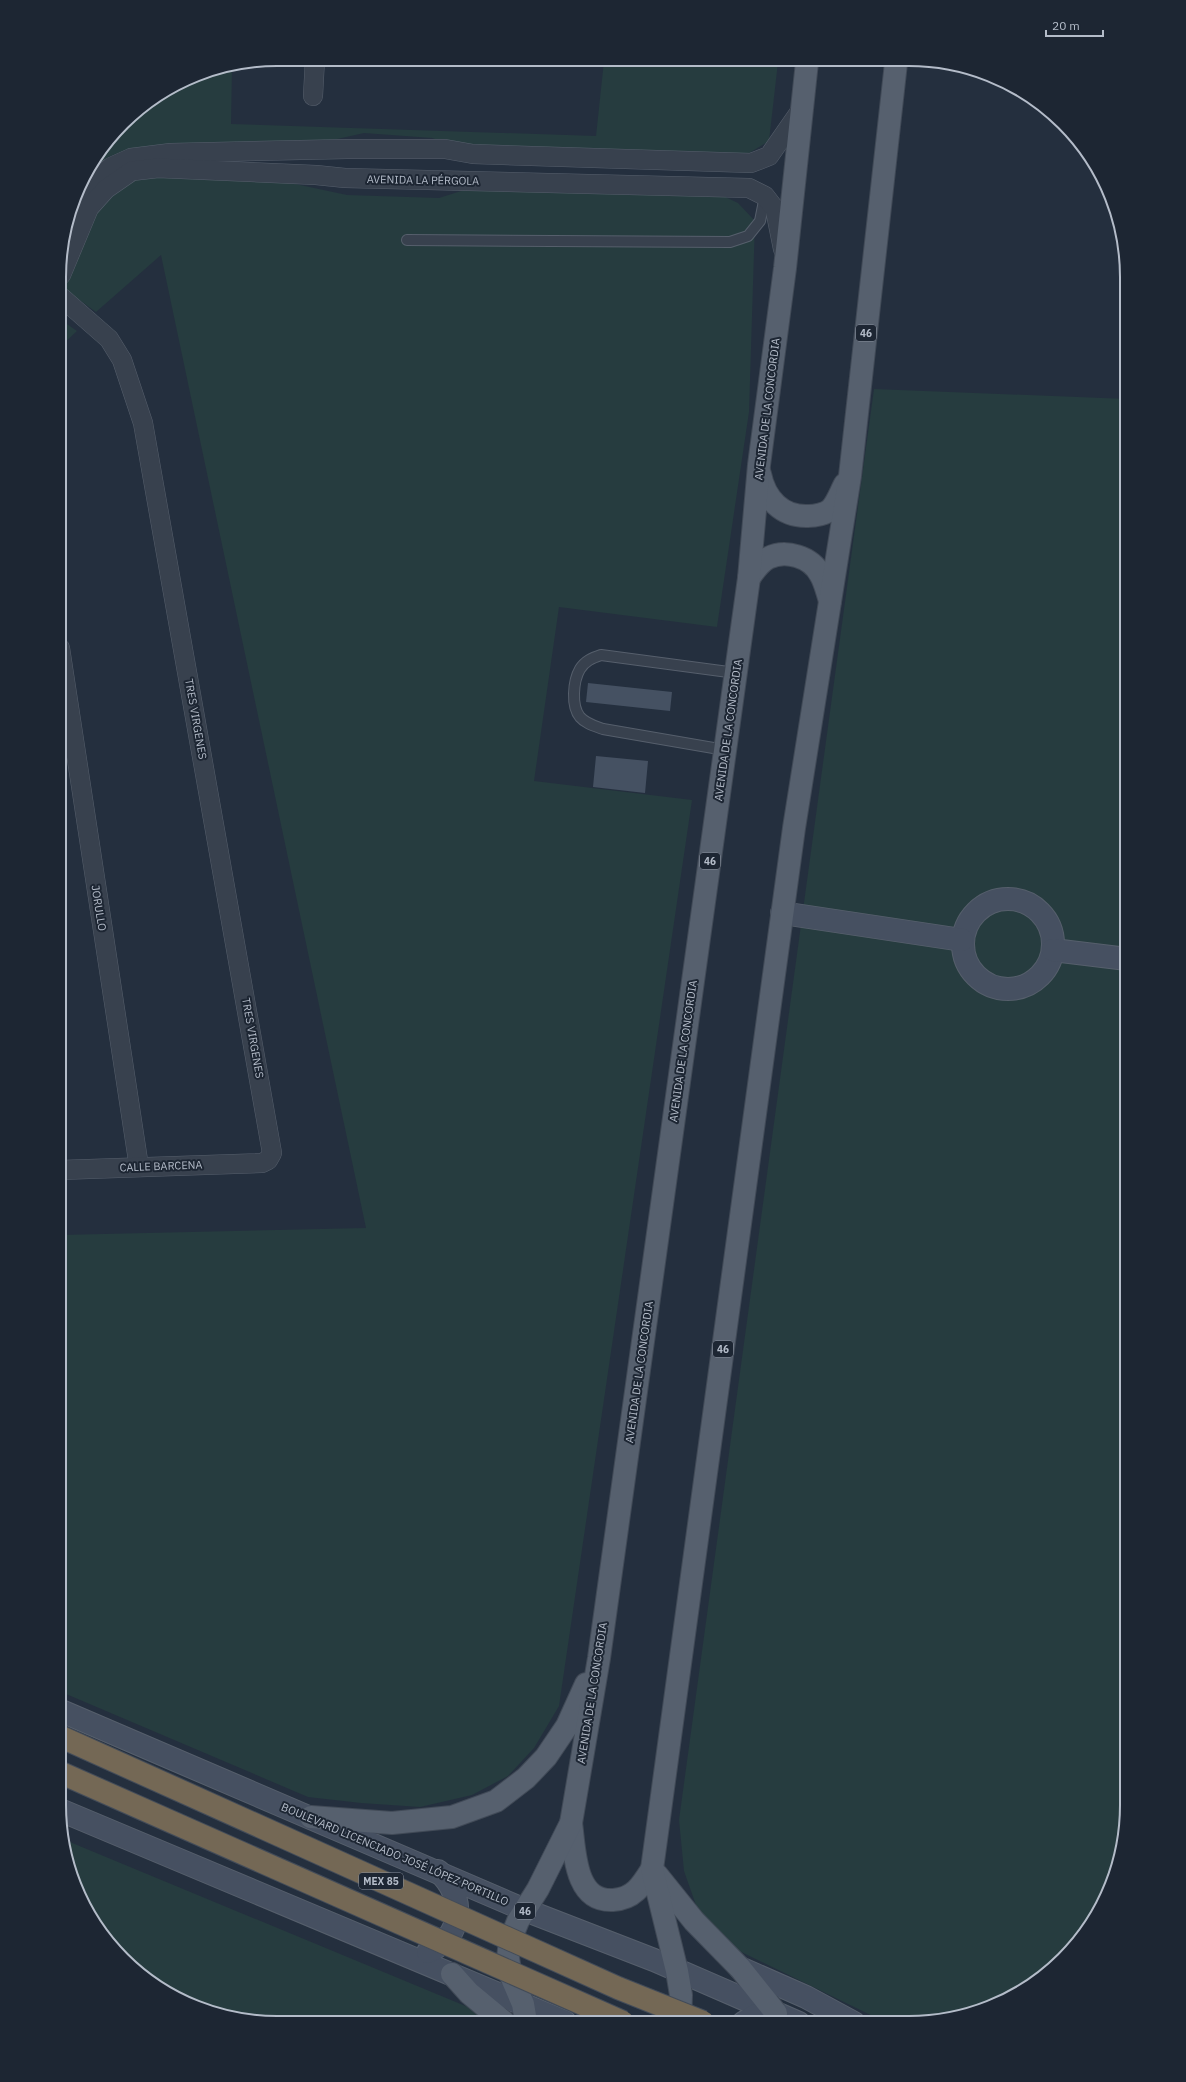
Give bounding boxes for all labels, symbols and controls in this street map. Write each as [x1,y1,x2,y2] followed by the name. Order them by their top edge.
[1046,12,1103,38] scale bar
[1052,18,1080,33] text: 20 m
[367,172,479,188] street label: AVENIDA LA PÉRGOLA
[856,325,876,341] road number: 46
[751,337,783,481] street label: AVENIDA DE LA CONCORDIA
[711,658,745,802] street label: AVENIDA DE LA CONCORDIA
[182,678,210,760] street label: TRES VIRGENES
[700,853,720,869] road number: 46
[88,884,110,932] street label: JORULLO
[666,979,700,1123] street label: AVENIDA DE LA CONCORDIA
[239,997,267,1079] street label: TRES VIRGENES
[119,1158,203,1174] street label: CALLE BARCENA
[622,1300,656,1444] street label: AVENIDA DE LA CONCORDIA
[713,1341,733,1357] road number: 46
[574,1621,610,1765] street label: AVENIDA DE LA CONCORDIA
[279,1800,511,1909] street label: BOULEVARD LICENCIADO JOSÉ LÓPEZ PORTILLO
[359,1873,403,1889] road number: MEX 85
[515,1903,535,1919] road number: 46

